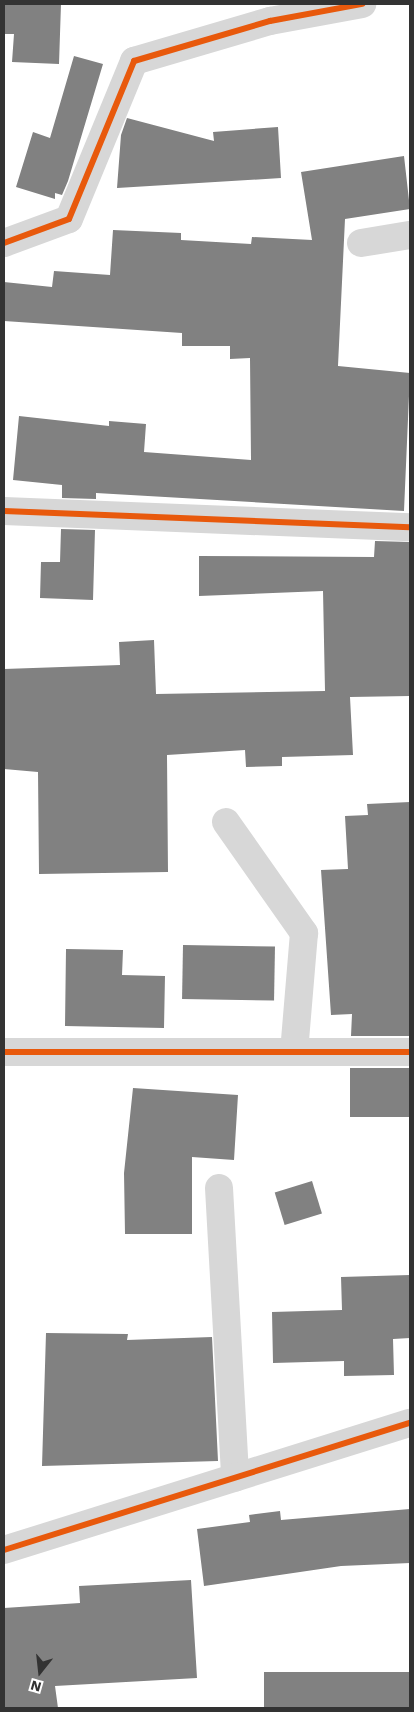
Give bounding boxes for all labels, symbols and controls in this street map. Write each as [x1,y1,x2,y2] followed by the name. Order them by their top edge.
[15,1647,65,1697] north arrow
[29,1677,43,1696] text: N

